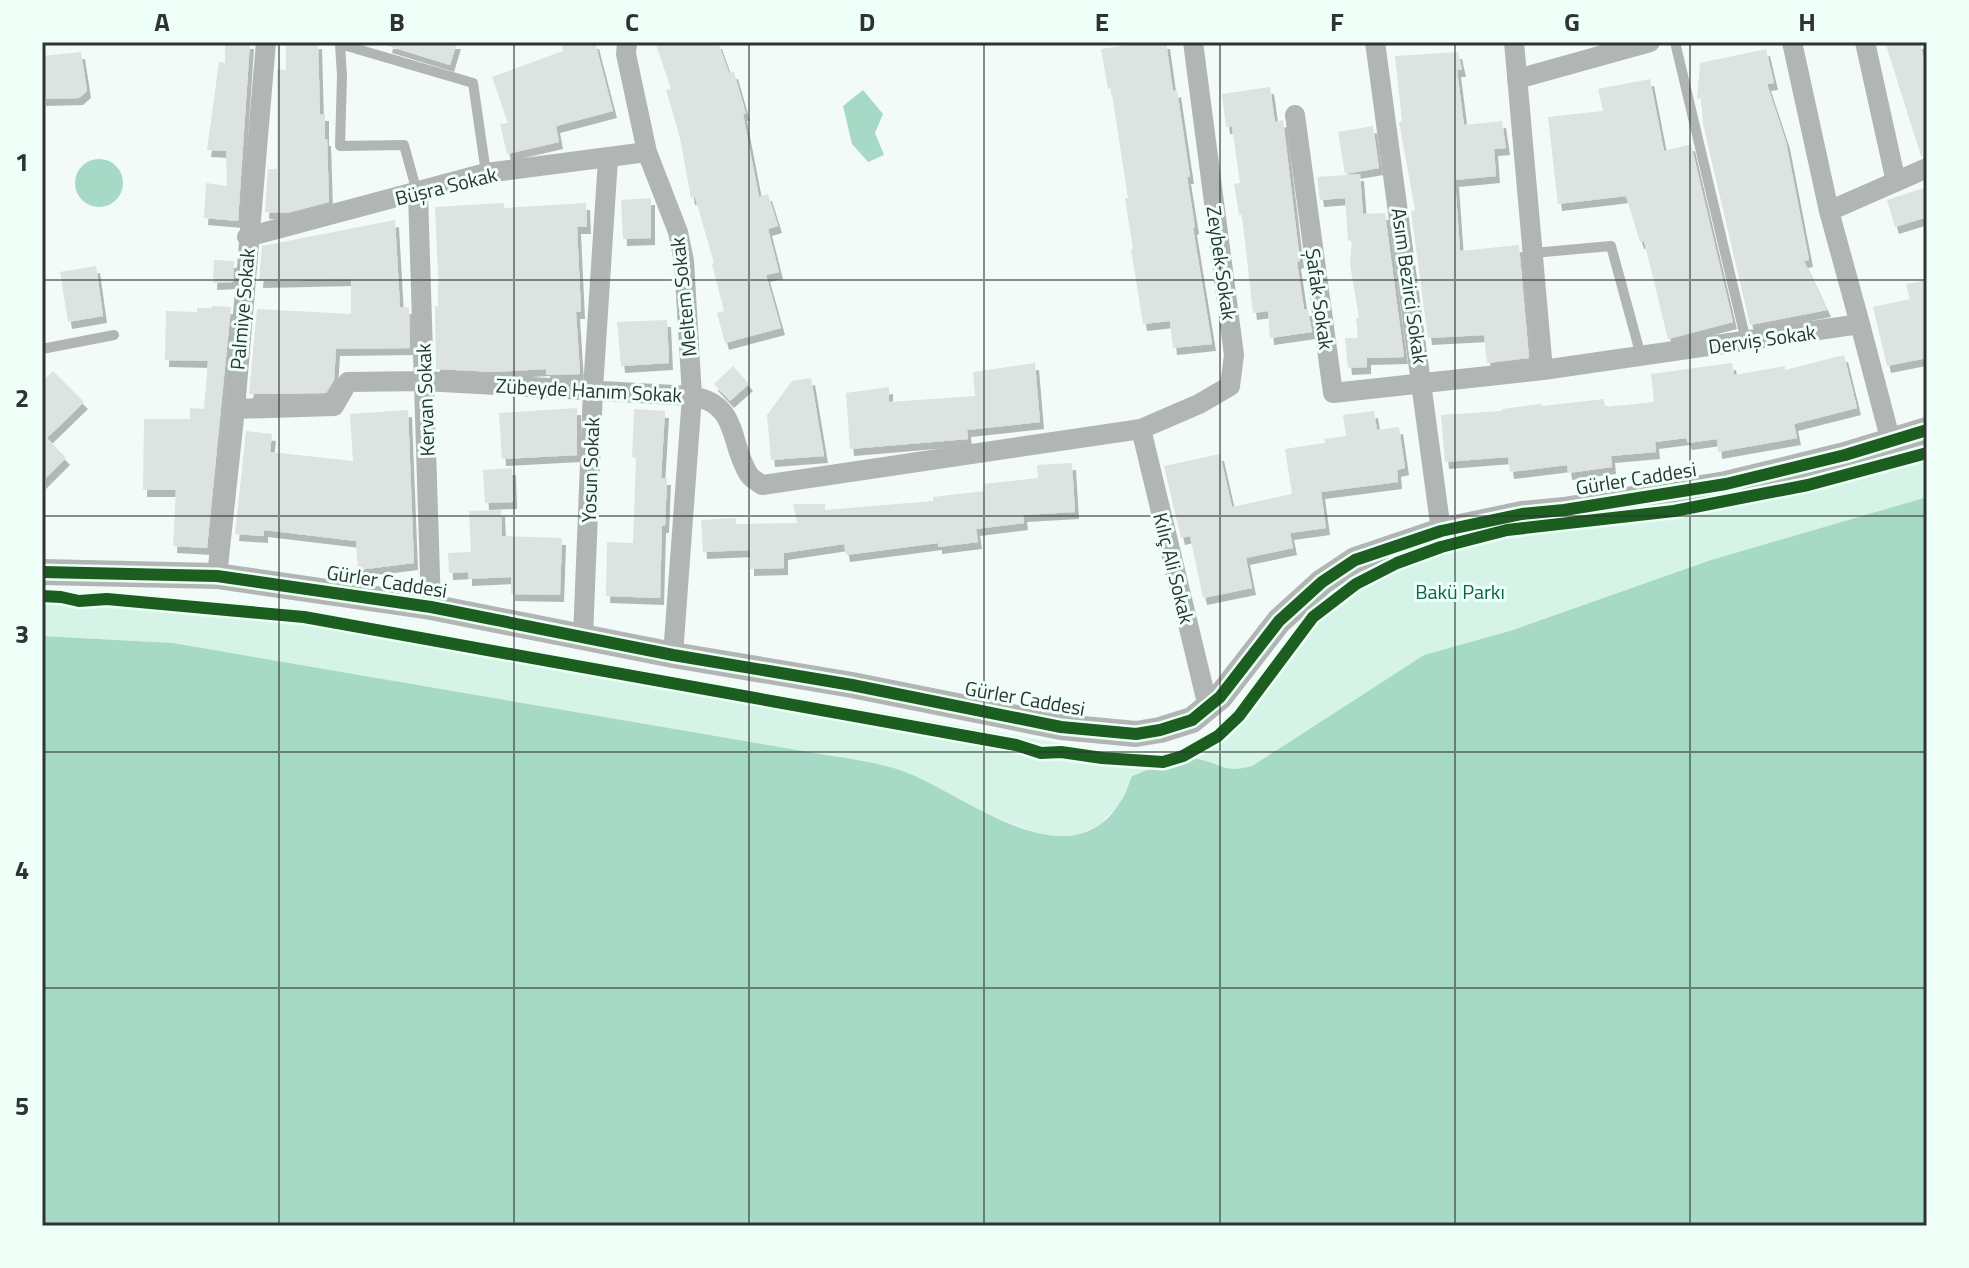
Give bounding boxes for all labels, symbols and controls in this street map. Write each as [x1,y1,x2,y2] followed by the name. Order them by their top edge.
[154,2,170,41] text: A
[389,2,405,41] text: B
[625,2,639,41] text: C
[859,2,875,41] text: D
[1095,2,1109,41] text: E
[1330,2,1344,41] text: F
[1564,2,1580,41] text: G
[1798,2,1816,41] text: H
[15,142,29,181] text: 1
[392,158,501,214] street label: Büşra Sokak
[1199,204,1245,323] street label: Zeybek Sokak
[1384,206,1436,366] street label: Asım Bezirci Sokak
[661,235,705,358] street label: Meltem Sokak
[221,246,263,371] street label: Palmiye Sokak
[1298,246,1343,352] street label: Şafak Sokak
[1706,316,1818,362] street label: Derviş Sokak
[408,342,442,457] street label: Kervan Sokak
[495,370,683,410] street label: Zübeyde Hanım Sokak
[15,378,29,417] text: 2
[573,416,607,523] street label: Yosun Sokak
[1573,453,1699,503] street label: Gürler Caddesi
[1145,509,1203,627] street label: Kılıç Ali Sokak
[324,556,450,606] street label: Gürler Caddesi
[1415,576,1505,607] park label: Bakü Parkı
[15,614,29,653] text: 3
[962,672,1088,724] street label: Gürler Caddesi
[15,850,29,889] text: 4
[15,1086,29,1125] text: 5

